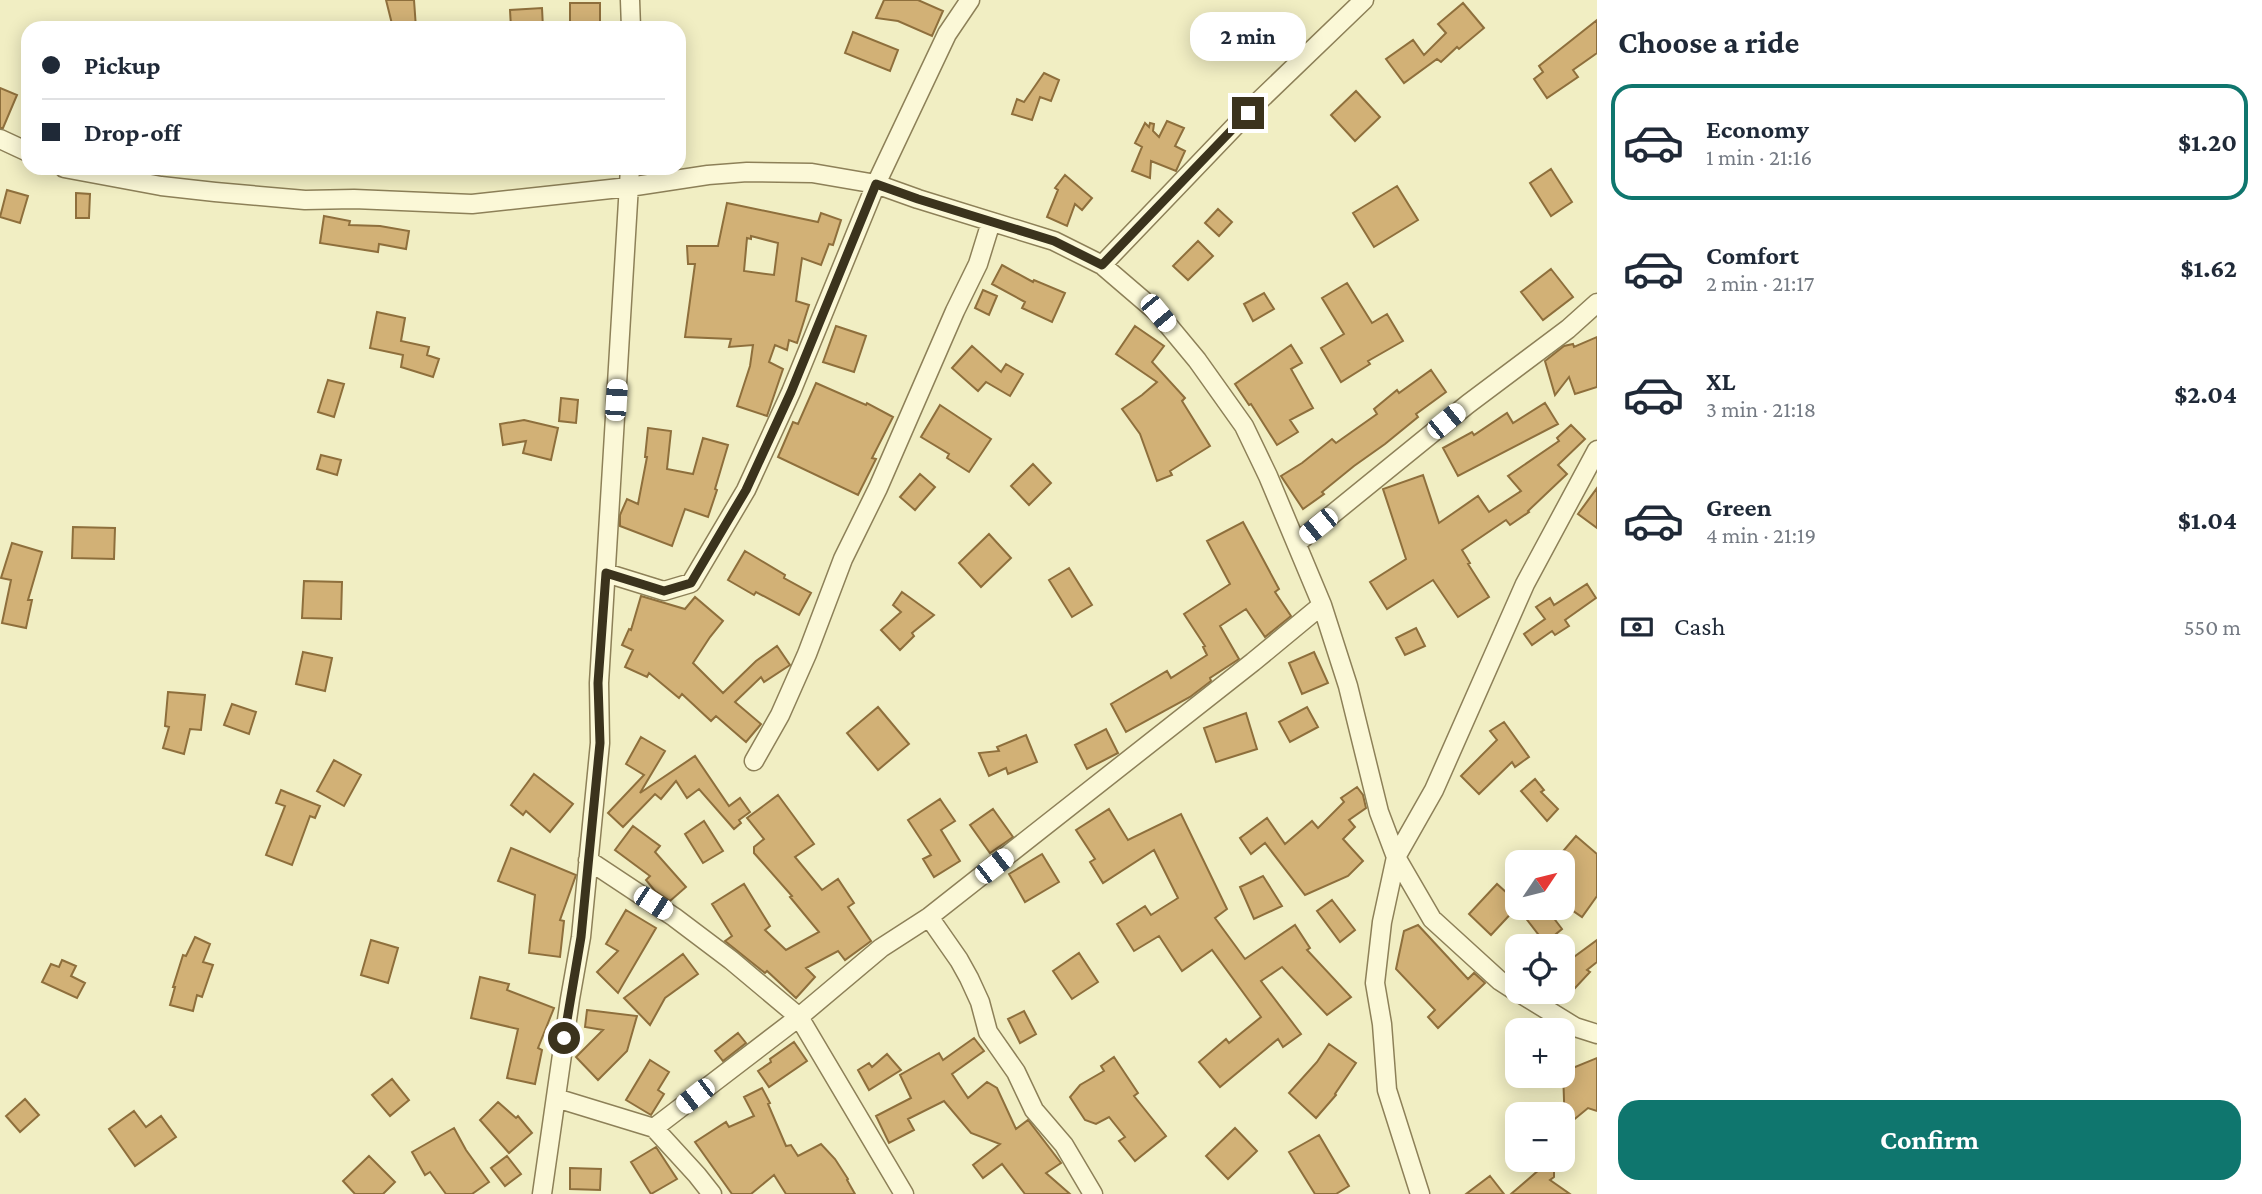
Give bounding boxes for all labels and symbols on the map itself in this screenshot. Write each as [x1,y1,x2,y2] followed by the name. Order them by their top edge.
[1190,11,1306,60] callout: 2 min
[1232,97,1264,129] route end
[1137,290,1180,336] car
[605,378,628,422] car
[1424,400,1469,442] car
[1296,505,1341,547] car
[971,845,1018,887] car
[1505,850,1575,920] north arrow
[630,883,677,923] car
[548,1022,580,1054] route start
[672,1075,719,1117] car

